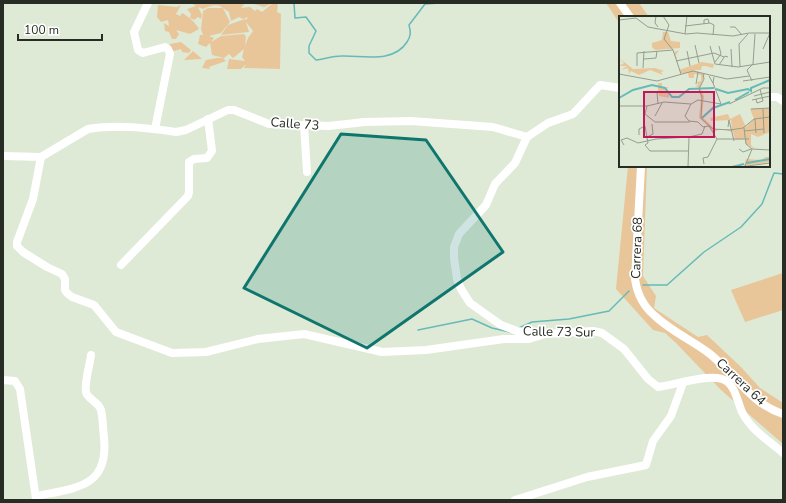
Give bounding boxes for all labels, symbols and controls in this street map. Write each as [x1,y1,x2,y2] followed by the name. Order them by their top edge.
[18,16,102,42] scale bar
[619,16,770,167] inset map
[24,22,59,38] text: 100 m
[270,113,320,135] street label: Calle 73
[627,217,647,279] street label: Carrera 68
[523,322,596,342] street label: Calle 73 Sur
[712,354,770,410] street label: Carrera 64

